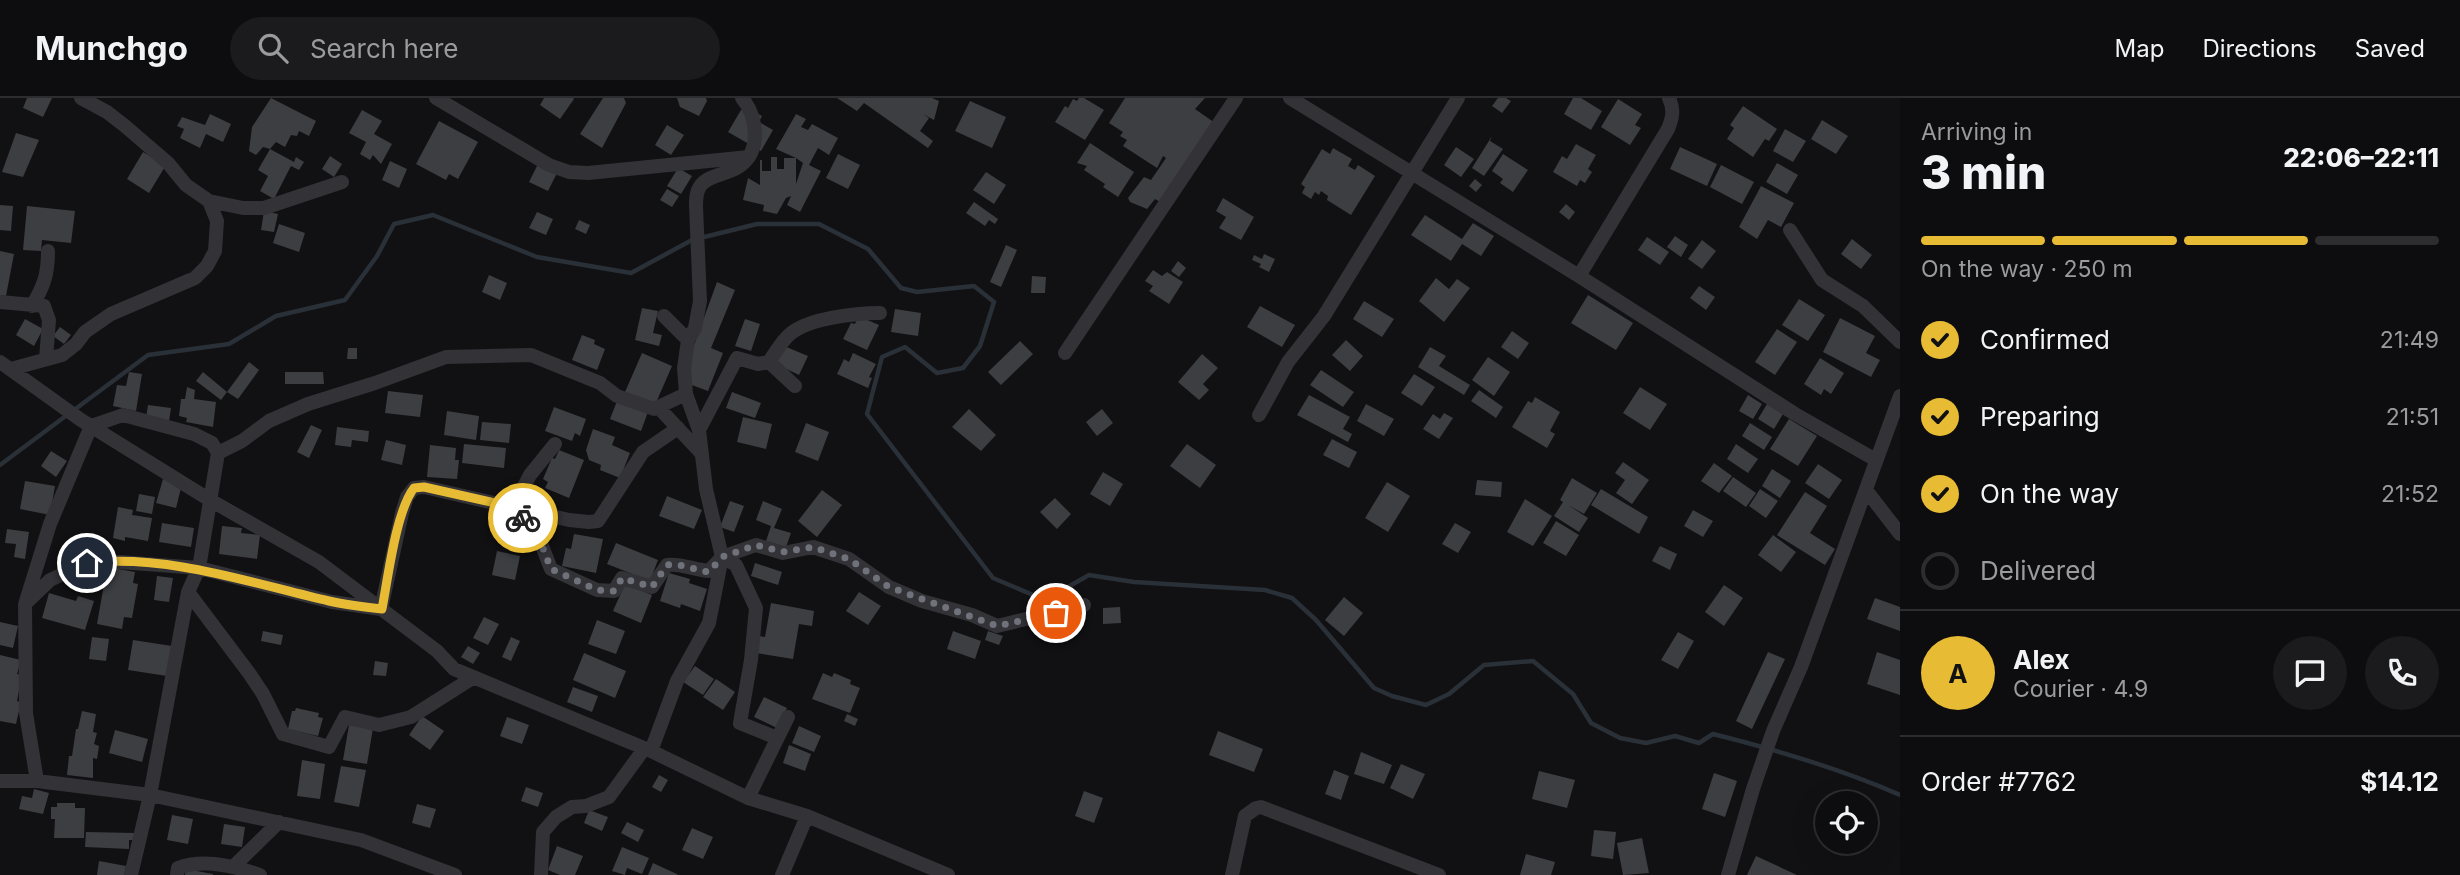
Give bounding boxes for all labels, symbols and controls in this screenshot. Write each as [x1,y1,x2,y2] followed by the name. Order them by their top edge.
[230,17,720,80] search box
[35,28,188,68] text: Munchgo
[254,29,292,67] icon: search
[310,33,459,64] text: Search here
[2115,34,2164,63] text: Map
[2202,34,2317,63] text: Directions
[2355,34,2425,63] text: Saved
[1921,118,2032,146] text: Arriving in
[2283,142,2439,173] text: 22:06–22:11
[1921,144,2046,200] text: 3 min
[1921,255,2133,283] text: On the way · 250 m
[1921,321,1959,359] icon: check
[1980,324,2110,355] text: Confirmed
[2380,326,2439,354] text: 21:49
[1921,398,1959,436] icon: check
[1980,401,2100,432] text: Preparing
[2386,403,2439,431] text: 21:51
[1921,475,1959,513] icon: check
[1980,478,2119,509] text: On the way
[2381,480,2439,508] text: 21:52
[488,483,558,553] courier
[504,499,542,537] icon: bike
[57,533,117,593] pin
[68,544,106,582] icon: home
[1980,555,2096,586] text: Delivered
[1026,583,1086,643] pin
[1037,594,1075,632] icon: bag
[2273,636,2347,710] button: chat
[2365,636,2439,710] button: phone
[2013,644,2070,675] text: Alex
[1948,658,1968,689] text: A
[2013,675,2148,703] text: Courier · 4.9
[1921,766,2076,797] text: Order #7762
[2360,766,2439,797] text: $14.12
[1815,791,1878,854] map controls
[1815,791,1878,854] button: locate

